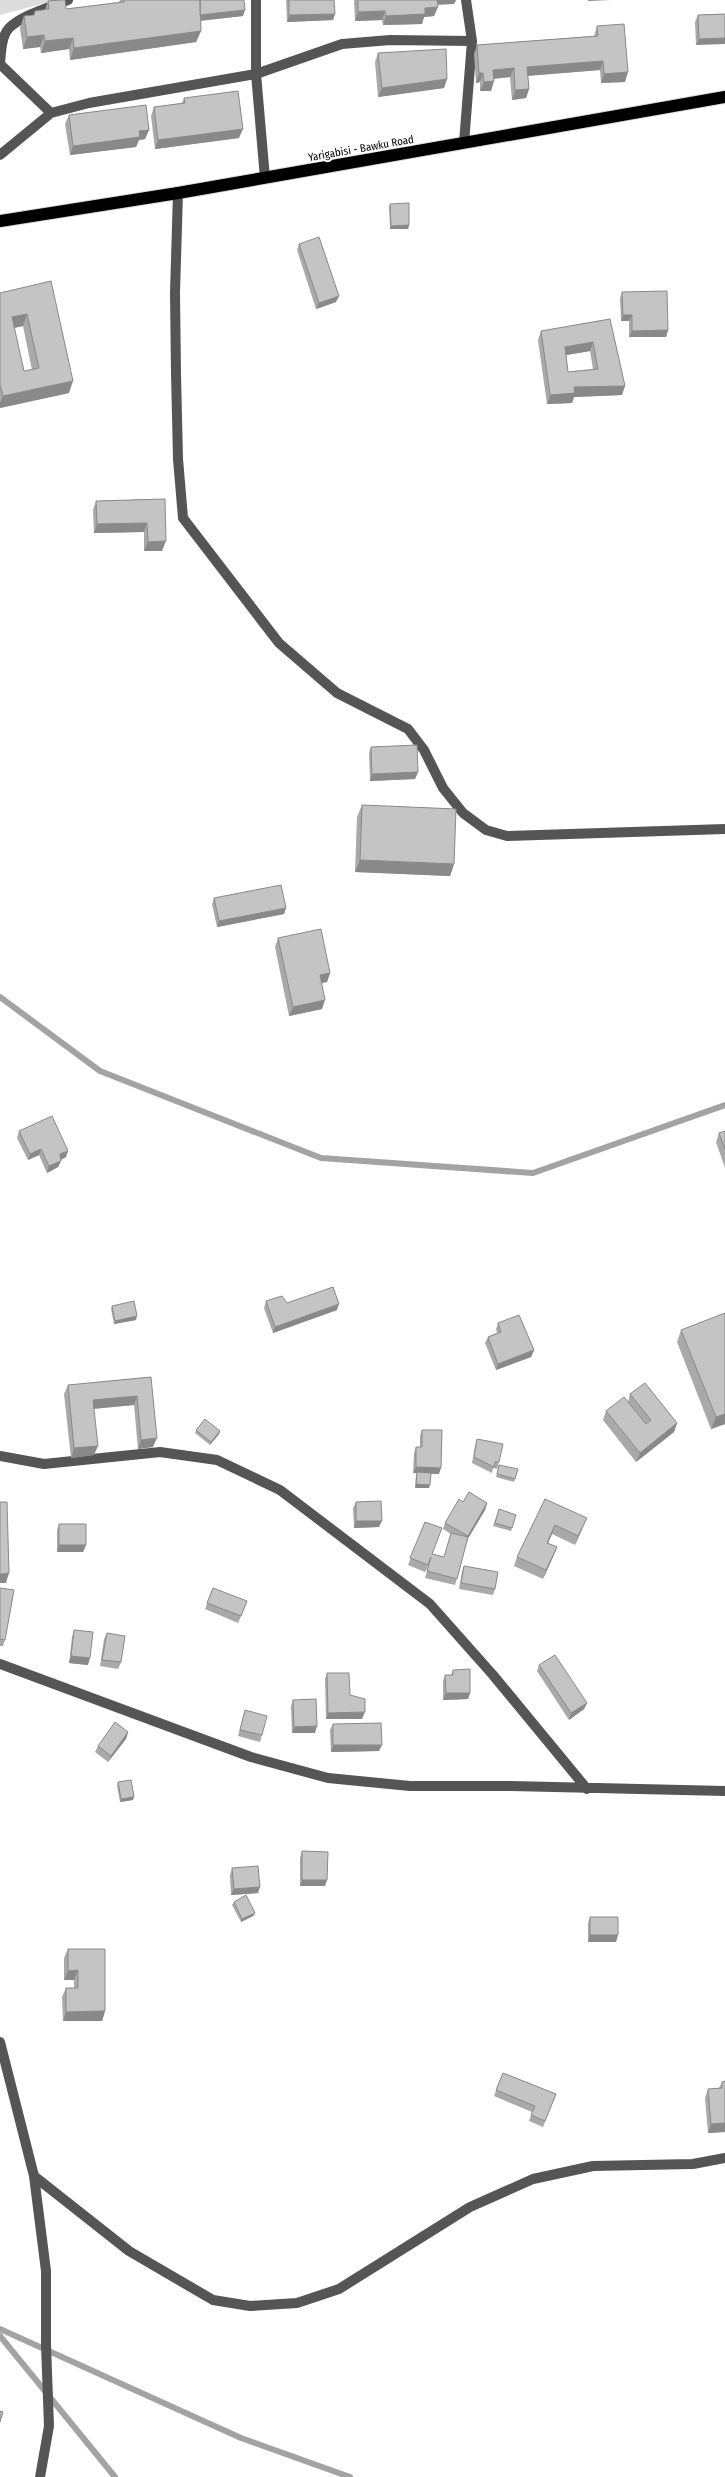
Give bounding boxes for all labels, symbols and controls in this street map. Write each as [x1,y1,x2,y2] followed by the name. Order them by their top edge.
[307,133,415,164] street label: Yarigabisi - Bawku Road

